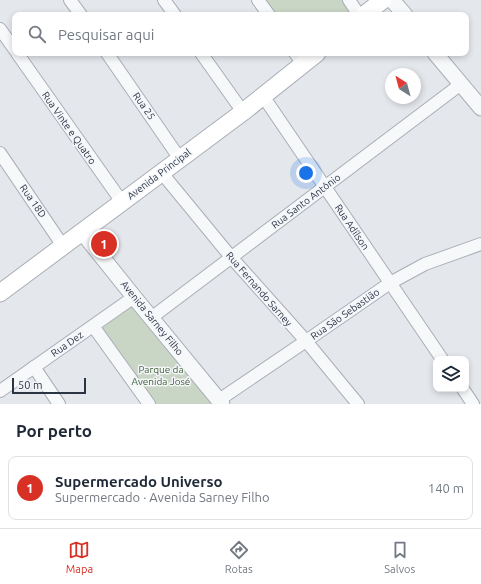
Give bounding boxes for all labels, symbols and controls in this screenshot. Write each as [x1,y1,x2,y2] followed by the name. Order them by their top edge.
[12,12,469,56] search box
[26,23,48,45] icon: search
[58,26,154,43] text: Pesquisar aqui
[385,68,421,104] north arrow
[40,90,98,166] street label: Rua Vinte e Quatro
[131,90,157,122] street label: Rua 25
[125,146,193,201] street label: Avenida Principal
[296,163,316,183] your location
[269,171,343,231] street label: Rua Santo Antônio
[18,182,48,220] street label: Rua 18D
[333,202,371,252] street label: Rua Adílson
[91,229,117,259] pin: 1
[224,250,294,328] street label: Rua Fernando Sarney
[119,279,185,358] street label: Avenida Sarney Filho
[309,286,382,342] street label: Rua São Sebastião
[49,329,85,359] street label: Rua Dez
[433,356,469,392] map controls
[433,356,469,392] button: layers
[132,364,190,387] park label: Parque da Avenida José
[12,376,86,395] scale bar
[18,379,42,391] text: 50 m
[16,421,92,440] text: Por perto
[55,473,223,490] text: Supermercado Universo
[26,481,34,495] text: 1
[428,481,464,495] text: 140 m
[55,490,270,504] text: Supermercado · Avenida Sarney Filho
[66,539,93,575] tab: Mapa
[225,539,253,575] tab: Rotas
[384,539,415,575] tab: Salvos

